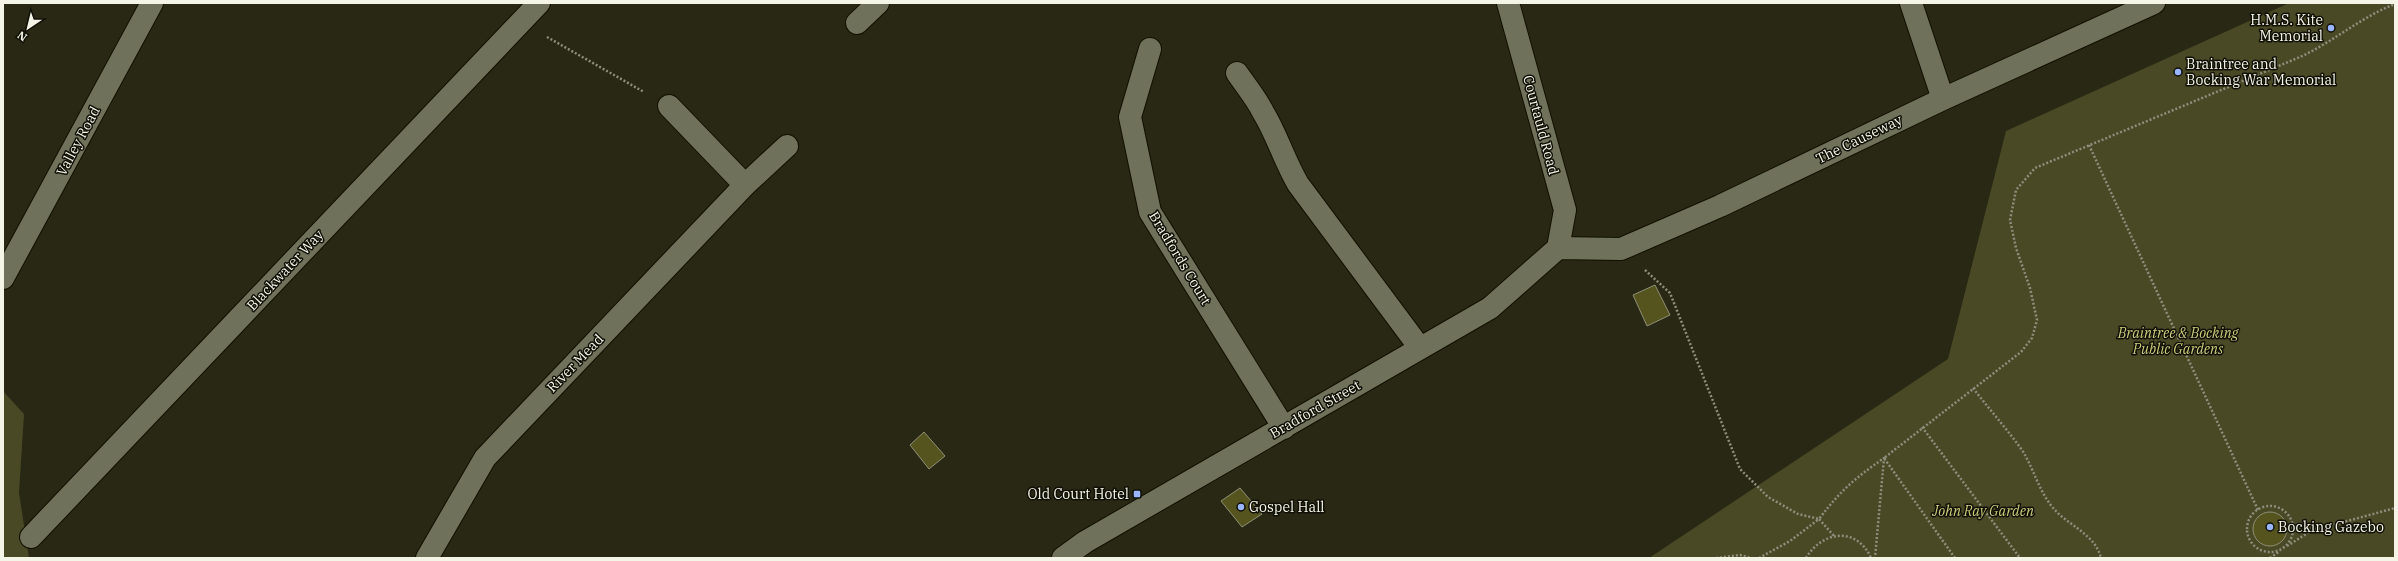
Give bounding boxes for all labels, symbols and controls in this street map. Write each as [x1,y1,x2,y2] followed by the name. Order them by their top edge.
[8,8,48,48] north arrow
[2250,11,2323,45] place label: H.M.S. Kite Memorial
[2326,23,2336,33] marker: H.M.S. Kite Memorial
[14,28,30,44] text: N
[2186,55,2336,89] place label: Braintree and Bocking War Memorial
[2173,67,2183,77] marker: Braintree and Bocking War Memorial
[1519,73,1563,177] street label: Courtauld Road
[52,103,104,179] street label: Valley Road
[1813,110,1906,168] street label: The Causeway
[1145,208,1215,308] street label: Bradfords Court
[243,225,328,314] street label: Blackwater Way
[2117,324,2239,358] park label: Braintree & Bocking Public Gardens
[543,330,608,396] street label: River Mead
[1266,376,1364,442] street label: Bradford Street
[1027,485,1129,503] place label: Old Court Hotel
[1132,489,1142,499] marker: Old Court Hotel
[1249,498,1325,516] place label: Gospel Hall
[1236,502,1246,512] marker: Gospel Hall
[1931,502,2034,520] park label: John Ray Garden
[2278,518,2384,536] place label: Bocking Gazebo
[2265,522,2275,532] marker: Bocking Gazebo

